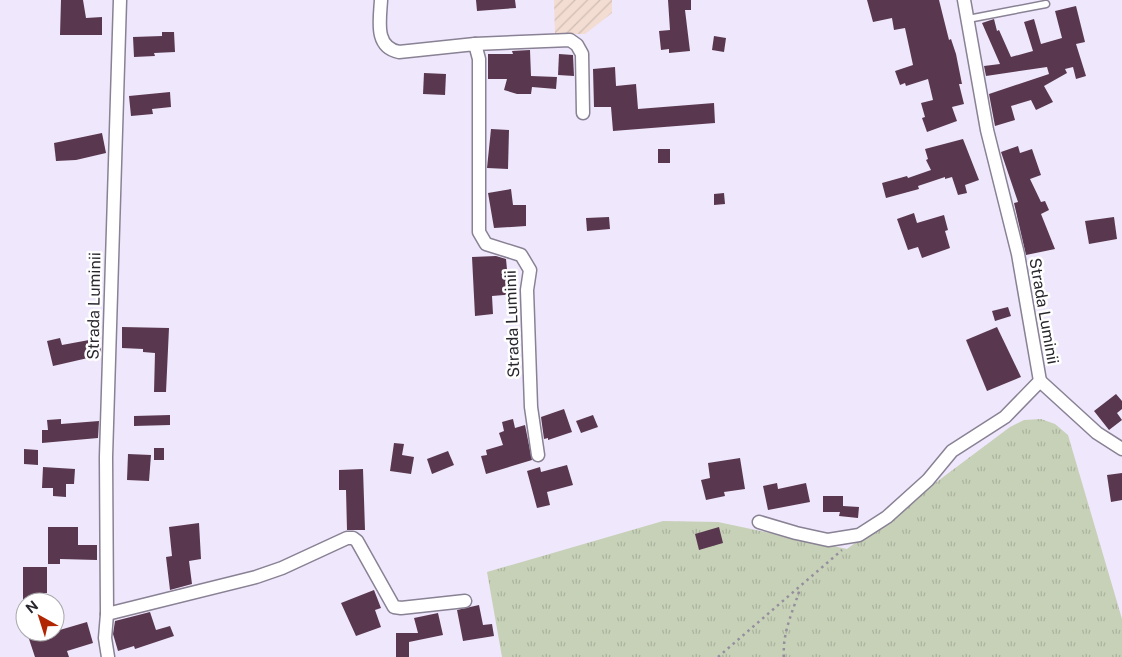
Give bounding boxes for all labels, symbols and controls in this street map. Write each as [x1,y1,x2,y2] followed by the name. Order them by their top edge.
[84,252,104,360] street label: Strada Luminii
[1025,256,1063,366] street label: Strada Luminii
[501,270,523,378] street label: Strada Luminii
[15,592,65,642] north arrow
[23,597,41,617] text: N

